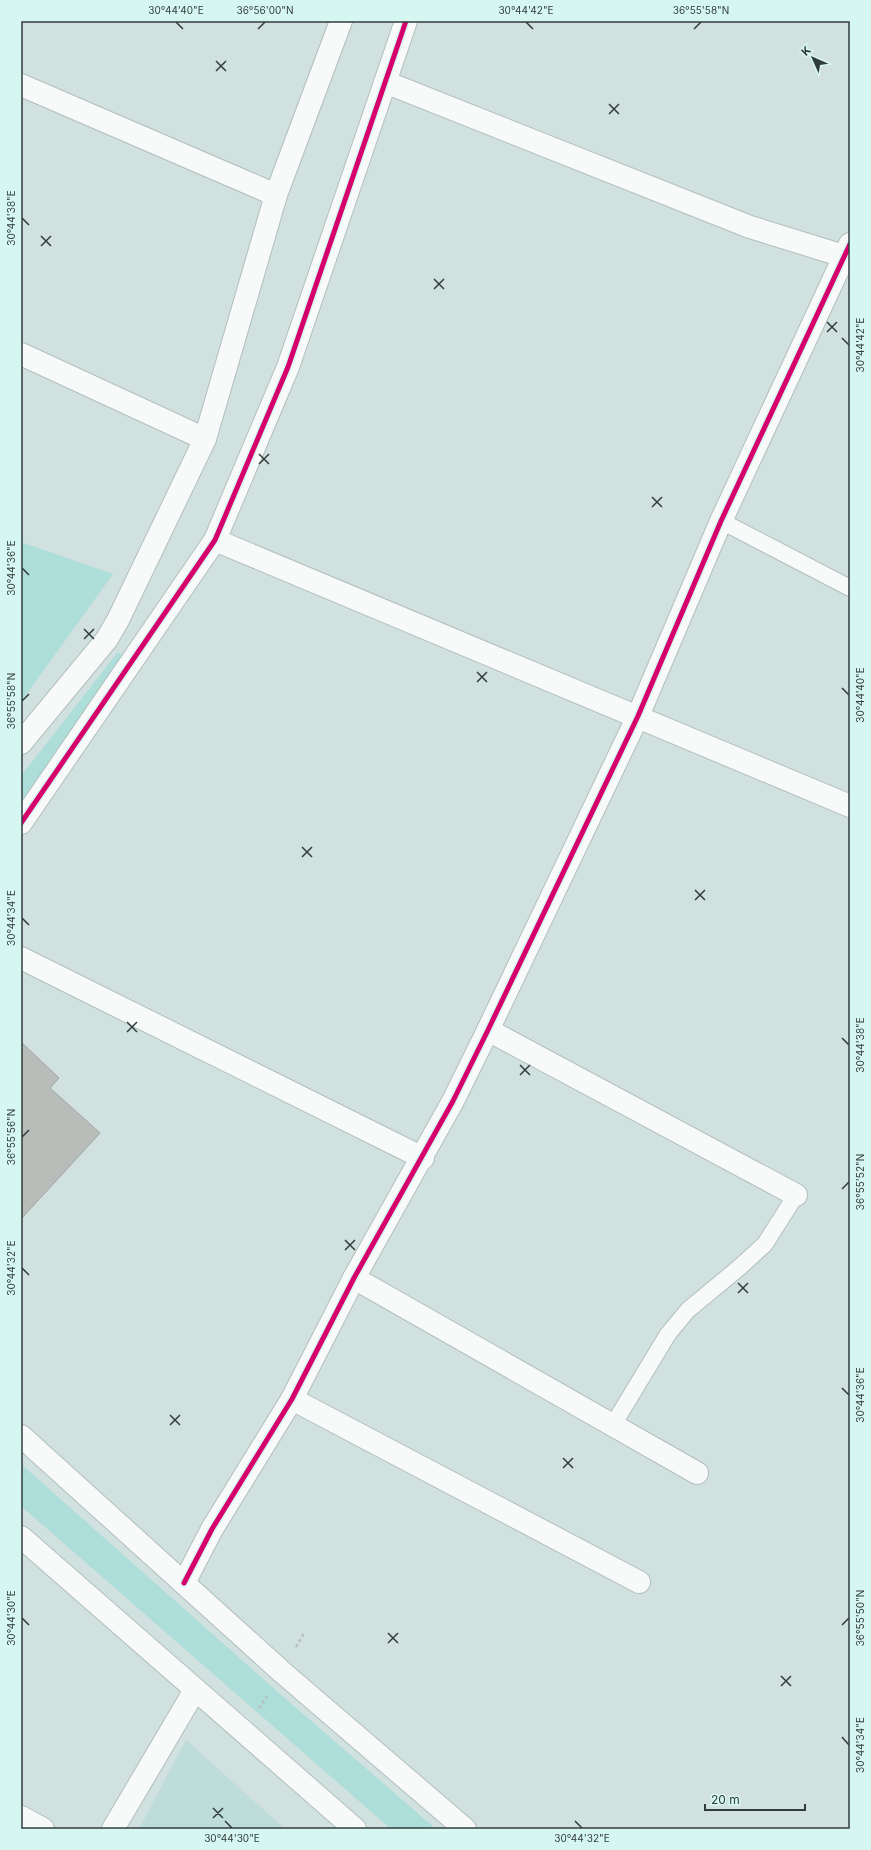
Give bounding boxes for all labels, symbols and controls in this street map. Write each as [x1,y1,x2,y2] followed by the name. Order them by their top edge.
[148,4,204,16] text: 30°44'40"E
[236,4,294,16] text: 36°56'00"N
[498,4,554,16] text: 30°44'42"E
[673,4,729,16] text: 36°55'58"N
[793,38,833,78] north arrow
[798,43,814,59] text: K
[5,190,17,246] text: 30°44'38"E
[854,317,866,373] text: 30°44'42"E
[5,540,17,596] text: 30°44'36"E
[854,667,866,723] text: 30°44'40"E
[5,673,17,729] text: 36°55'58"N
[5,890,17,946] text: 30°44'34"E
[854,1017,866,1073] text: 30°44'38"E
[5,1109,17,1165] text: 36°55'56"N
[854,1154,866,1210] text: 36°55'52"N
[5,1240,17,1296] text: 30°44'32"E
[854,1367,866,1423] text: 30°44'36"E
[5,1590,17,1646] text: 30°44'30"E
[854,1590,866,1646] text: 36°55'50"N
[854,1717,866,1773] text: 30°44'34"E
[705,1786,805,1812] scale bar
[711,1792,740,1807] text: 20 m
[204,1832,260,1844] text: 30°44'30"E
[554,1832,610,1844] text: 30°44'32"E

